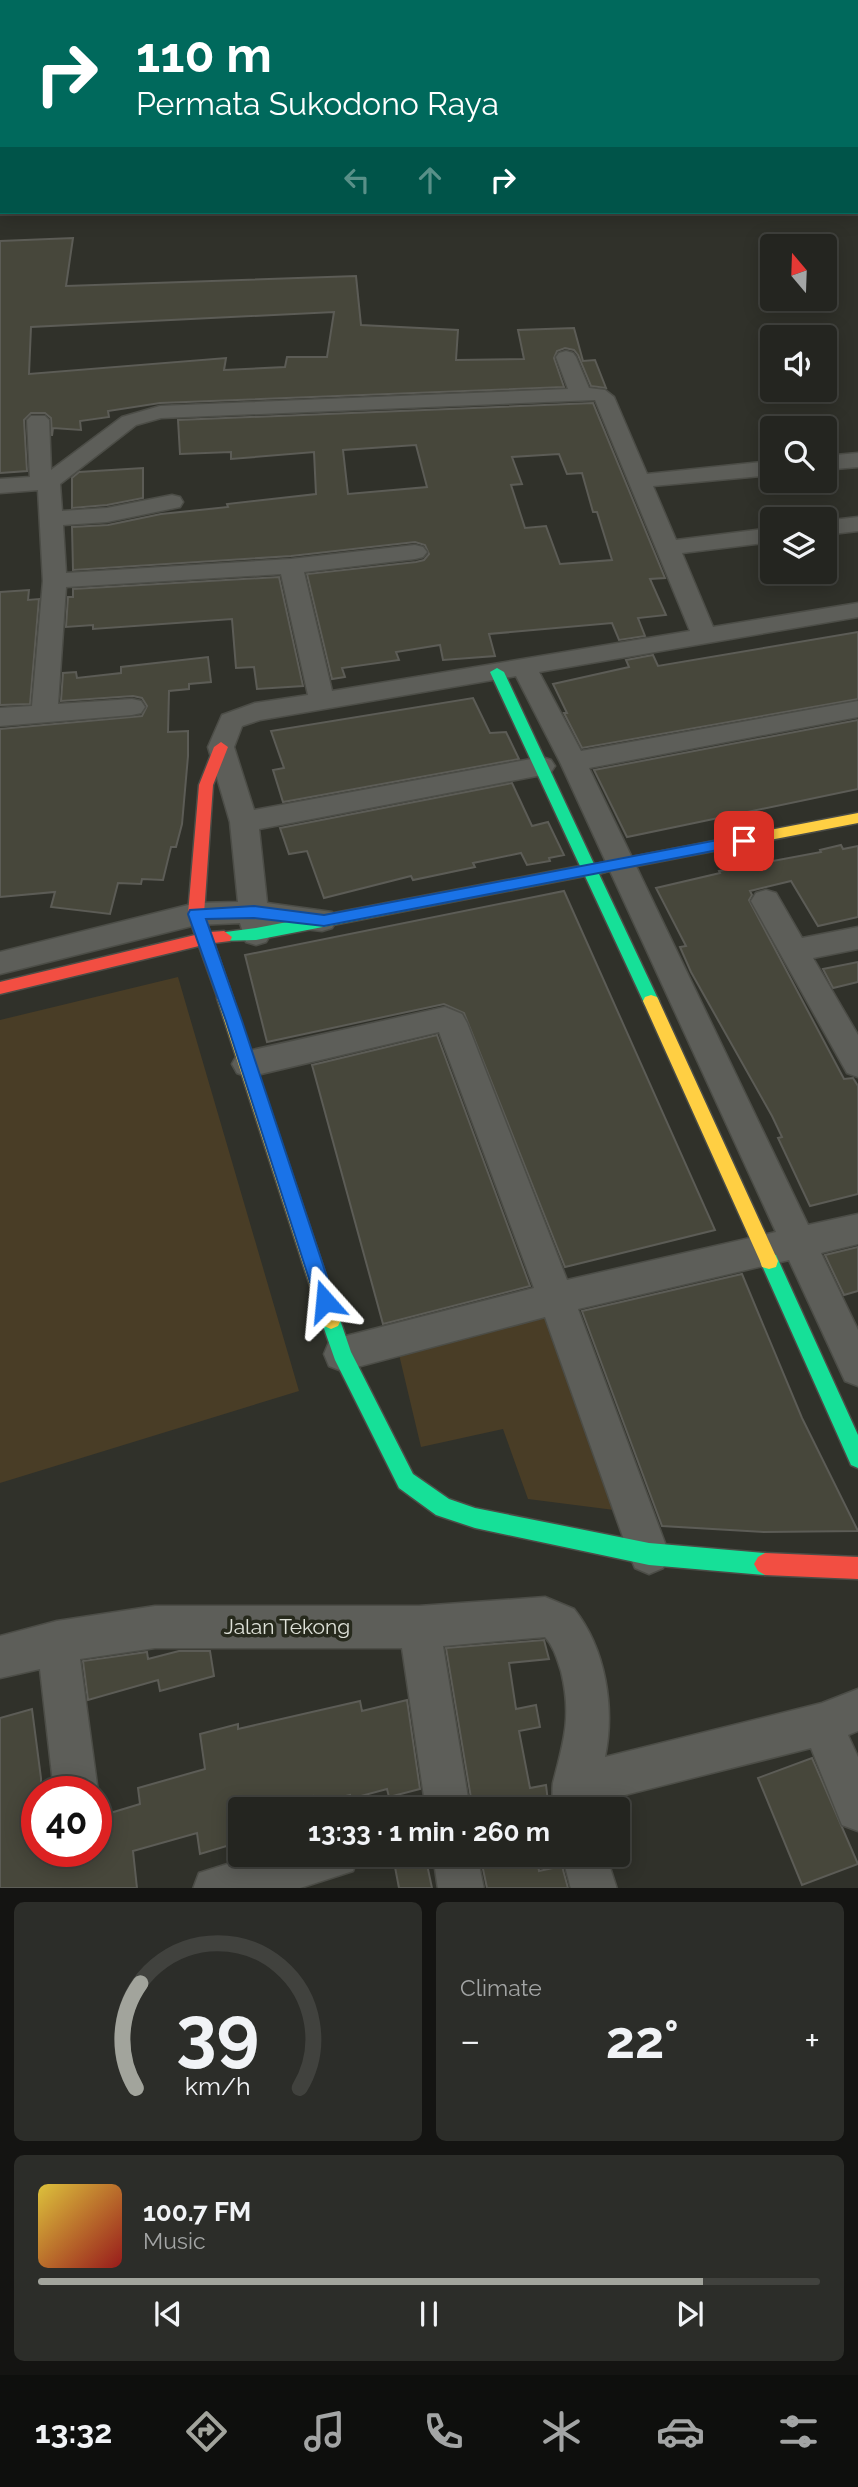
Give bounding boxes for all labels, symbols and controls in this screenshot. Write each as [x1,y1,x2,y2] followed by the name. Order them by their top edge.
[136,26,272,83] text: 110 m
[21,28,112,119] icon: right
[136,85,499,122] text: Permata Sukodono Raya
[338,161,376,199] icon: left
[411,161,449,199] icon: ahead
[484,161,522,199] icon: right
[760,234,836,312] north arrow
[760,234,837,584] map controls
[760,325,837,402] button: sound
[760,416,837,493] button: search
[760,507,837,584] button: layers
[714,811,774,871] pin
[725,822,763,860] icon: arrive
[288,1264,362,1338] position arrow
[224,1614,350,1639] street label: Jalan Tekong
[21,1776,112,1867] speed limit sign: 40
[308,1817,550,1847] text: 13:33 · 1 min · 260 m
[460,1974,542,2001] text: Climate
[176,1990,260,2075] text: 39
[606,2009,679,2070] text: 22°
[460,2018,480,2063] text: −
[804,2018,820,2063] text: +
[185,2070,251,2100] text: km/h
[143,2197,251,2227] text: 100.7 FM
[143,2227,206,2254] text: Music
[149,2295,187,2333] icon: previous
[410,2295,448,2333] icon: pause
[671,2295,709,2333] icon: next
[182,2407,231,2456] icon: directions
[300,2407,349,2456] icon: music
[419,2407,468,2456] icon: phone
[537,2407,586,2456] icon: climate
[656,2407,705,2456] icon: car
[774,2407,823,2456] icon: filters
[35,2413,112,2450] text: 13:32

